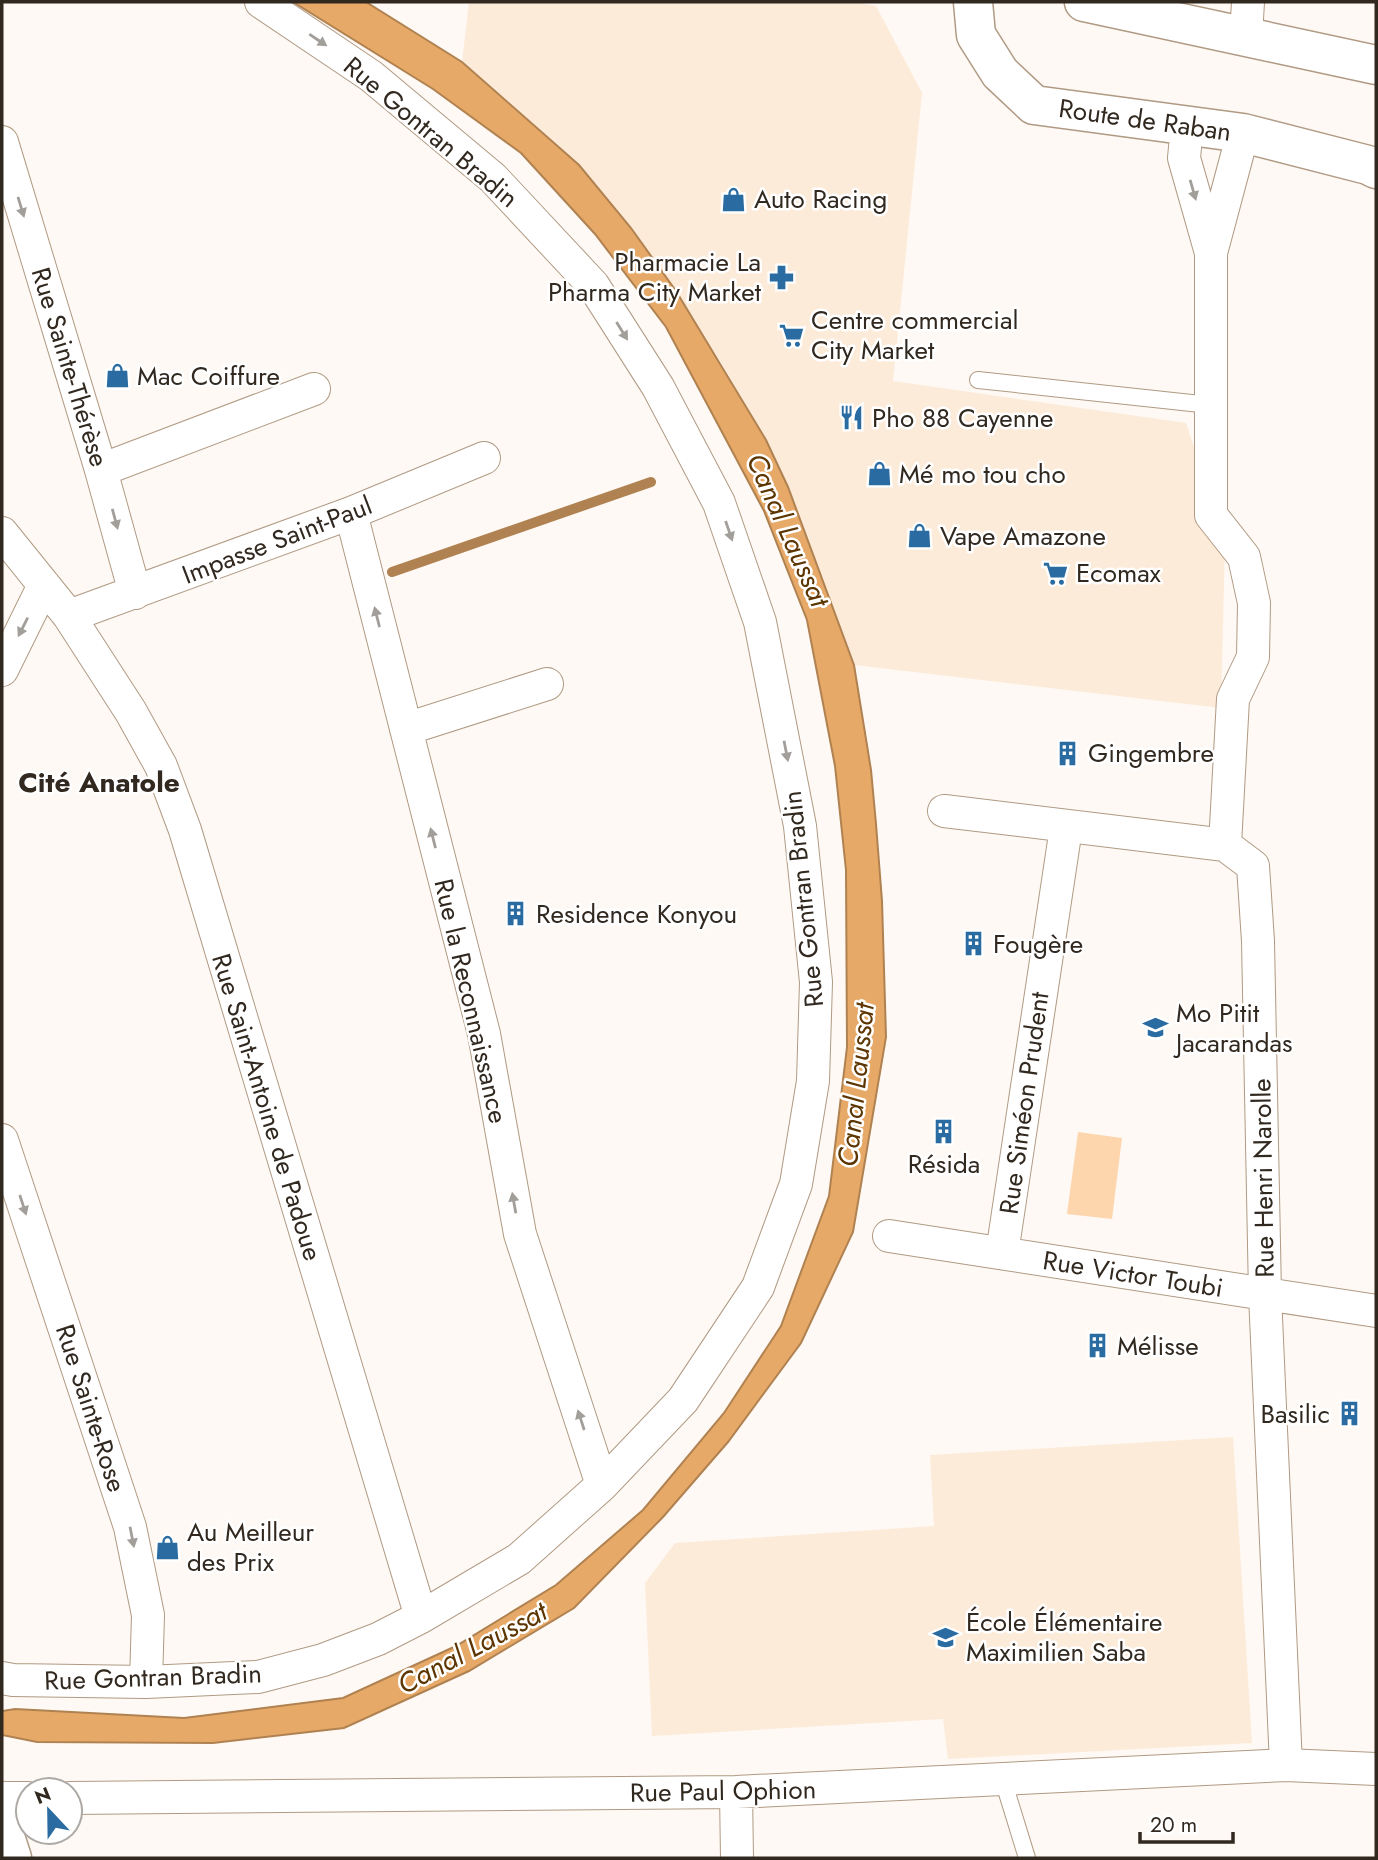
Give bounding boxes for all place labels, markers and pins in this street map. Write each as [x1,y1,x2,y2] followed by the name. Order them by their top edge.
[754,180,887,218] place label: Auto Racing
[720,185,748,213] shop icon: Auto Racing
[548,243,762,311] place label: Pharmacie La Pharma City Market
[767,263,795,291] pharmacy icon: Pharmacie La Pharma City Market
[811,301,1019,369] place label: Centre commercial City Market
[777,321,805,349] supermarket icon: Centre commercial City Market
[137,357,280,395] place label: Mac Coiffure
[103,362,131,390] shop icon: Mac Coiffure
[872,399,1053,437] place label: Pho 88 Cayenne
[838,404,866,432] restaurant icon: Pho 88 Cayenne
[899,455,1066,493] place label: Mé mo tou cho
[865,460,893,488] shop icon: Mé mo tou cho
[940,517,1106,555] place label: Vape Amazone
[906,522,934,550] shop icon: Vape Amazone
[1076,554,1161,592] place label: Ecomax
[1042,559,1070,587] supermarket icon: Ecomax
[1088,734,1214,772] place label: Gingembre
[1054,739,1082,767] building icon: Gingembre
[536,895,737,933] place label: Residence Konyou
[502,900,530,928] building icon: Residence Konyou
[993,925,1083,963] place label: Fougère
[959,930,987,958] building icon: Fougère
[1173,994,1293,1062] place label: Mo Pitit Jacarandas
[1142,1014,1170,1042] school or university icon: Mo Pitit Jacarandas
[930,1118,958,1146] building icon: Résida
[908,1145,980,1183] place label: Résida
[1117,1327,1199,1365] place label: Mélisse
[1083,1332,1111,1360] building icon: Mélisse
[1261,1395,1330,1433] place label: Basilic
[1336,1400,1364,1428] building icon: Basilic
[187,1513,314,1581] place label: Au Meilleur des Prix
[153,1533,181,1561] shop icon: Au Meilleur des Prix
[966,1603,1163,1671] place label: École Élémentaire Maximilien Saba
[932,1623,960,1651] school or university icon: École Élémentaire Maximilien Saba

